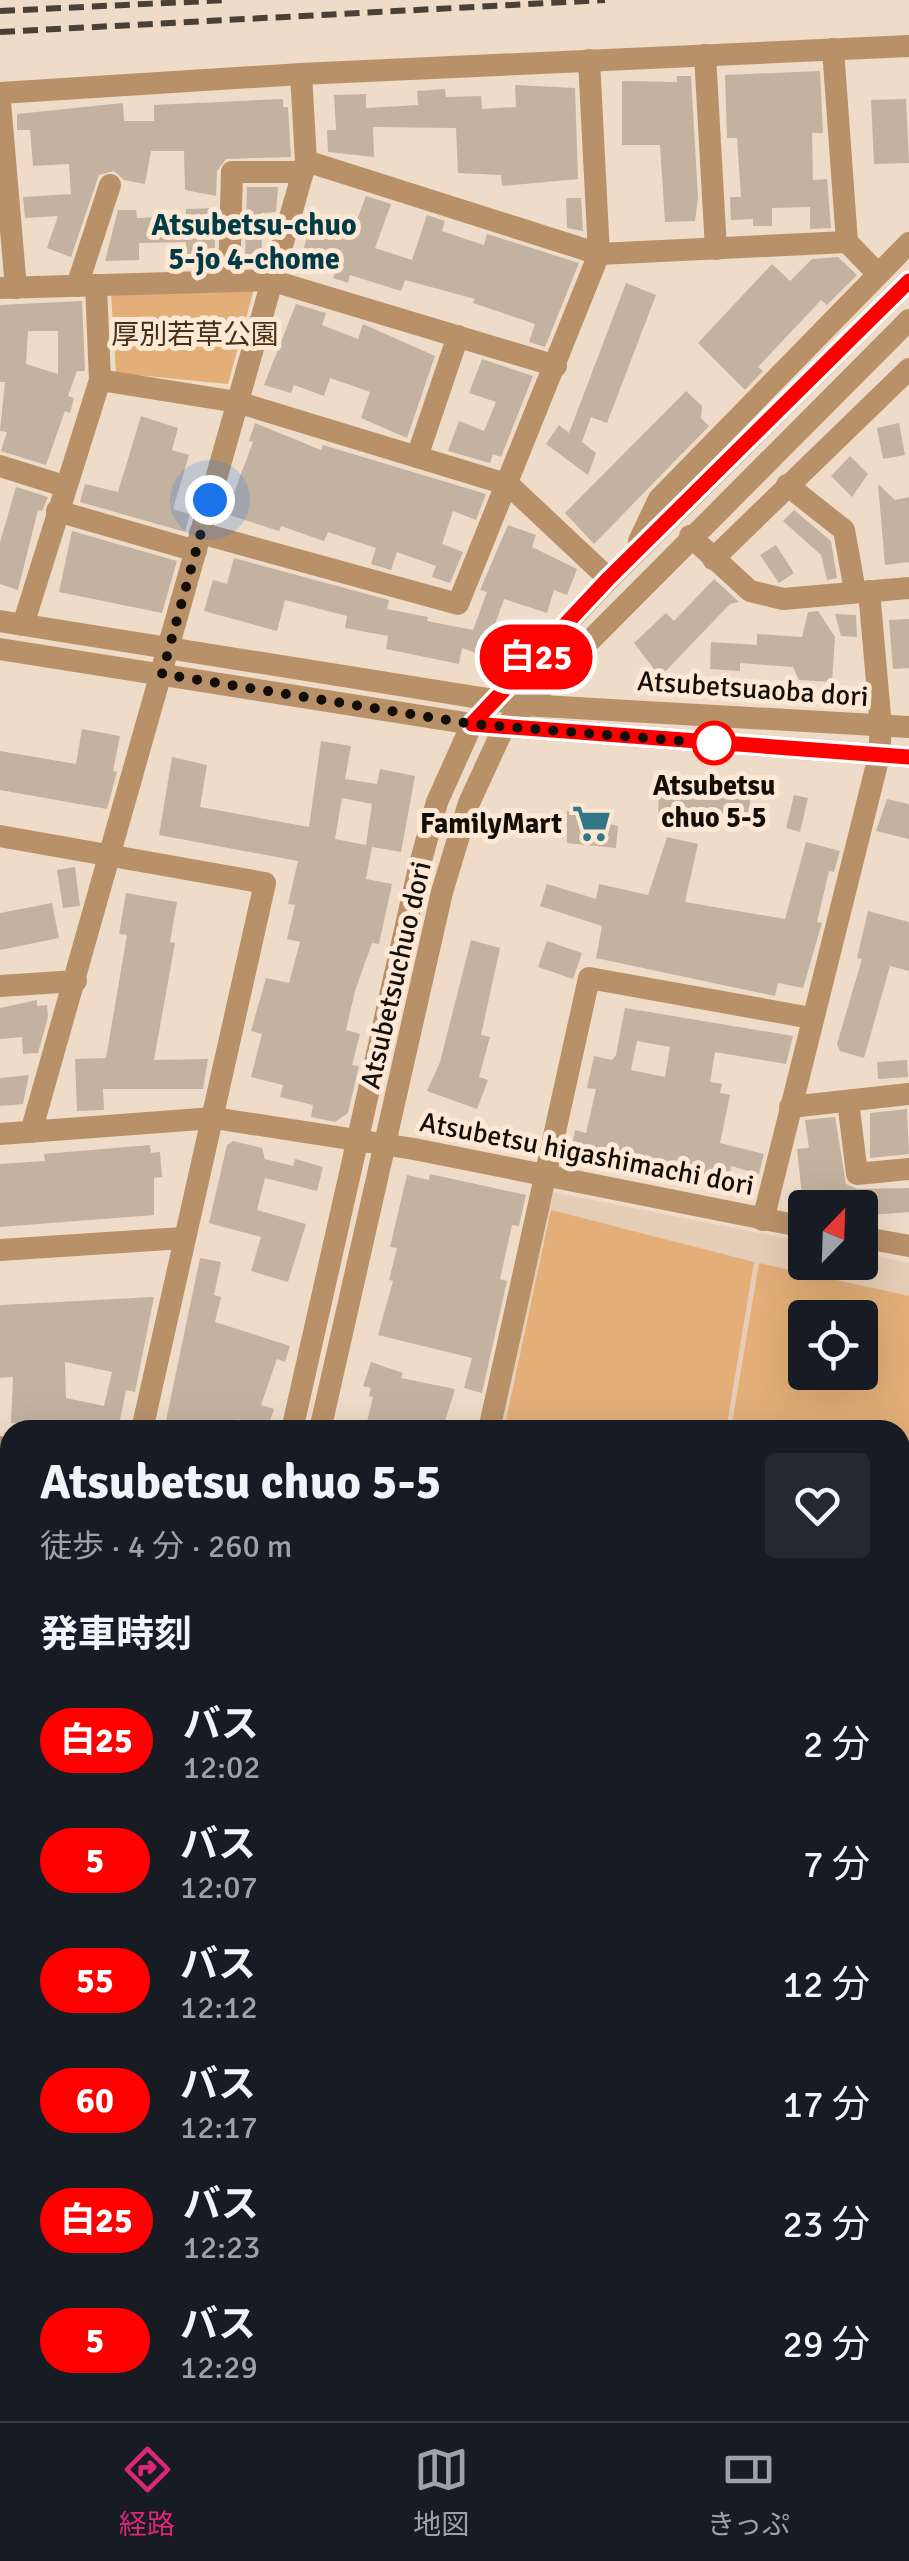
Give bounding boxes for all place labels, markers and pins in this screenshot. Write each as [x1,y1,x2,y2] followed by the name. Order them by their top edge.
[693,722,735,764] marker: Atsubetsu chuo 5-5
[653,769,775,835] place label: Atsubetsu chuo 5-5
[571,803,613,845] supermarket icon: FamilyMart
[420,807,563,841] place label: FamilyMart

